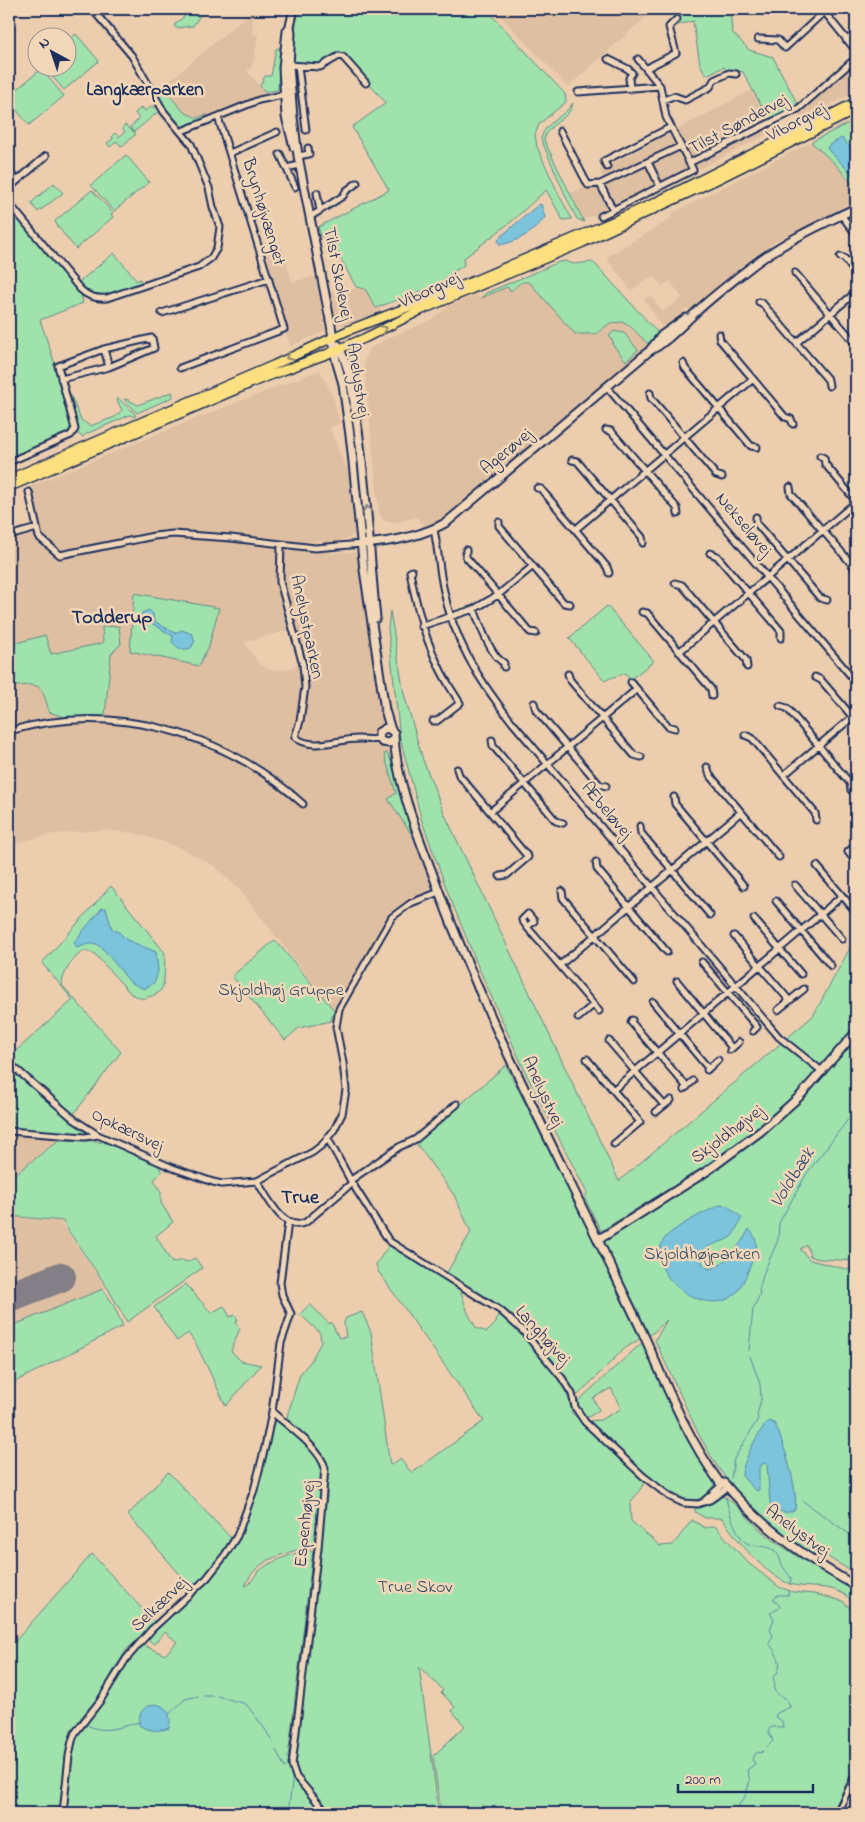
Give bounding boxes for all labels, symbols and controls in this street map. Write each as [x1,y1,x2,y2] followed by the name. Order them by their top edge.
[28,28,78,78] north arrow
[34,32,55,54] text: N
[86,77,204,106] district label: Langkærparken
[685,88,794,162] street label: Tilst Søndervej
[762,97,832,151] street label: Viborgvej
[233,154,292,269] street label: Brynhøjvænget
[315,225,359,323] street label: Tilst Skolevej
[394,266,465,317] street label: Viborgvej
[379,325,388,335] one-way arrow
[338,341,376,420] street label: Anelystvej
[285,351,294,361] one-way arrow
[475,422,540,482] street label: Agerøvej
[708,487,778,563] street label: Nekseløvej
[362,505,373,513] one-way arrow
[282,572,330,682] street label: Anelystparken
[72,604,153,633] district label: Todderup
[574,776,638,846] street label: Æbeløvej
[218,978,345,1004] park label: Skjoldhøj Gruppe
[514,1052,570,1132] street label: Anelystvej
[686,1099,770,1171] street label: Skjoldhøjvej
[86,1102,168,1160] street label: Opkærsvej
[764,1142,822,1213] water label: Voldbæk
[281,1184,320,1213] district label: True
[644,1242,760,1268] park label: Skjoldhøjparken
[507,1300,576,1373] street label: Langhøjvej
[289,1479,324,1569] street label: Espenhøjvej
[759,1499,835,1565] street label: Anelystvej
[126,1571,195,1639] street label: Selkærvej
[378,1575,452,1601] park label: True Skov
[678,1762,812,1794] scale bar
[685,1769,721,1791] text: 200 m

